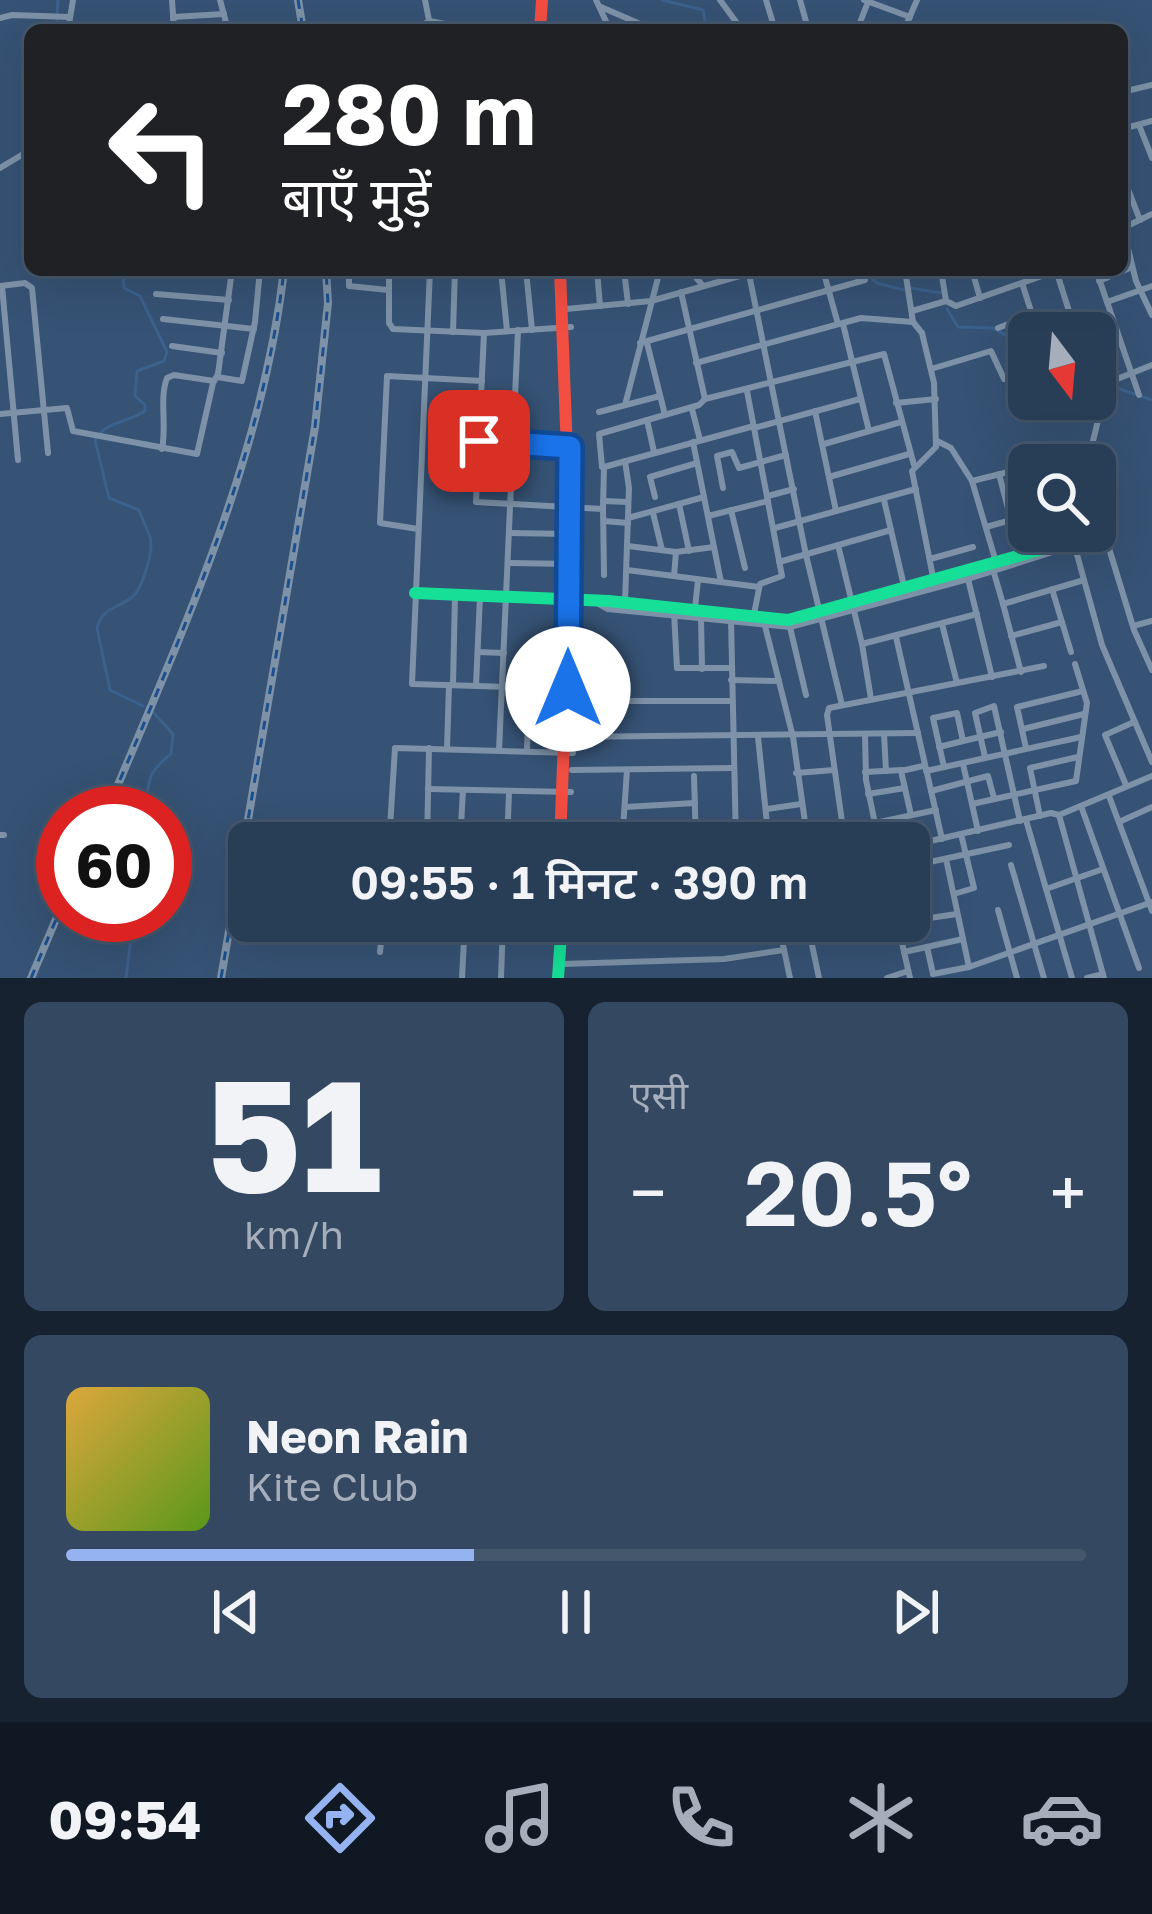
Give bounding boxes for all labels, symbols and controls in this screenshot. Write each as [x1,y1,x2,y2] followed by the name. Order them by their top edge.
[282,63,536,163] text: 280 m
[84,72,240,228] icon: left
[282,164,431,229] text: बाएँ मुड़ें
[1008,312,1116,420] north arrow
[1008,312,1116,552] map controls
[428,390,530,492] pin
[446,408,512,474] icon: arrive
[1008,444,1116,552] button: search
[505,626,631,752] position arrow
[36,786,192,942] speed limit sign: 60
[350,855,808,909] text: 09:55 · 1 मिनट · 390 m
[206,1039,382,1226] text: 51
[630,1071,688,1118] text: एसी
[744,1138,972,1246] text: 20.5°
[630,1152,666,1232] text: −
[1050,1152,1086,1232] text: +
[244,1211,344,1258] text: km/h
[246,1409,469,1463] text: Neon Rain
[246,1463,418,1510] text: Kite Club
[203,1579,269,1645] icon: previous
[543,1579,609,1645] icon: pause
[883,1579,949,1645] icon: next
[298,1776,382,1860] icon: directions
[478,1776,562,1860] icon: music
[659,1776,743,1860] icon: phone
[839,1776,923,1860] icon: climate
[1020,1776,1104,1860] icon: car
[48,1786,202,1851] text: 09:54

